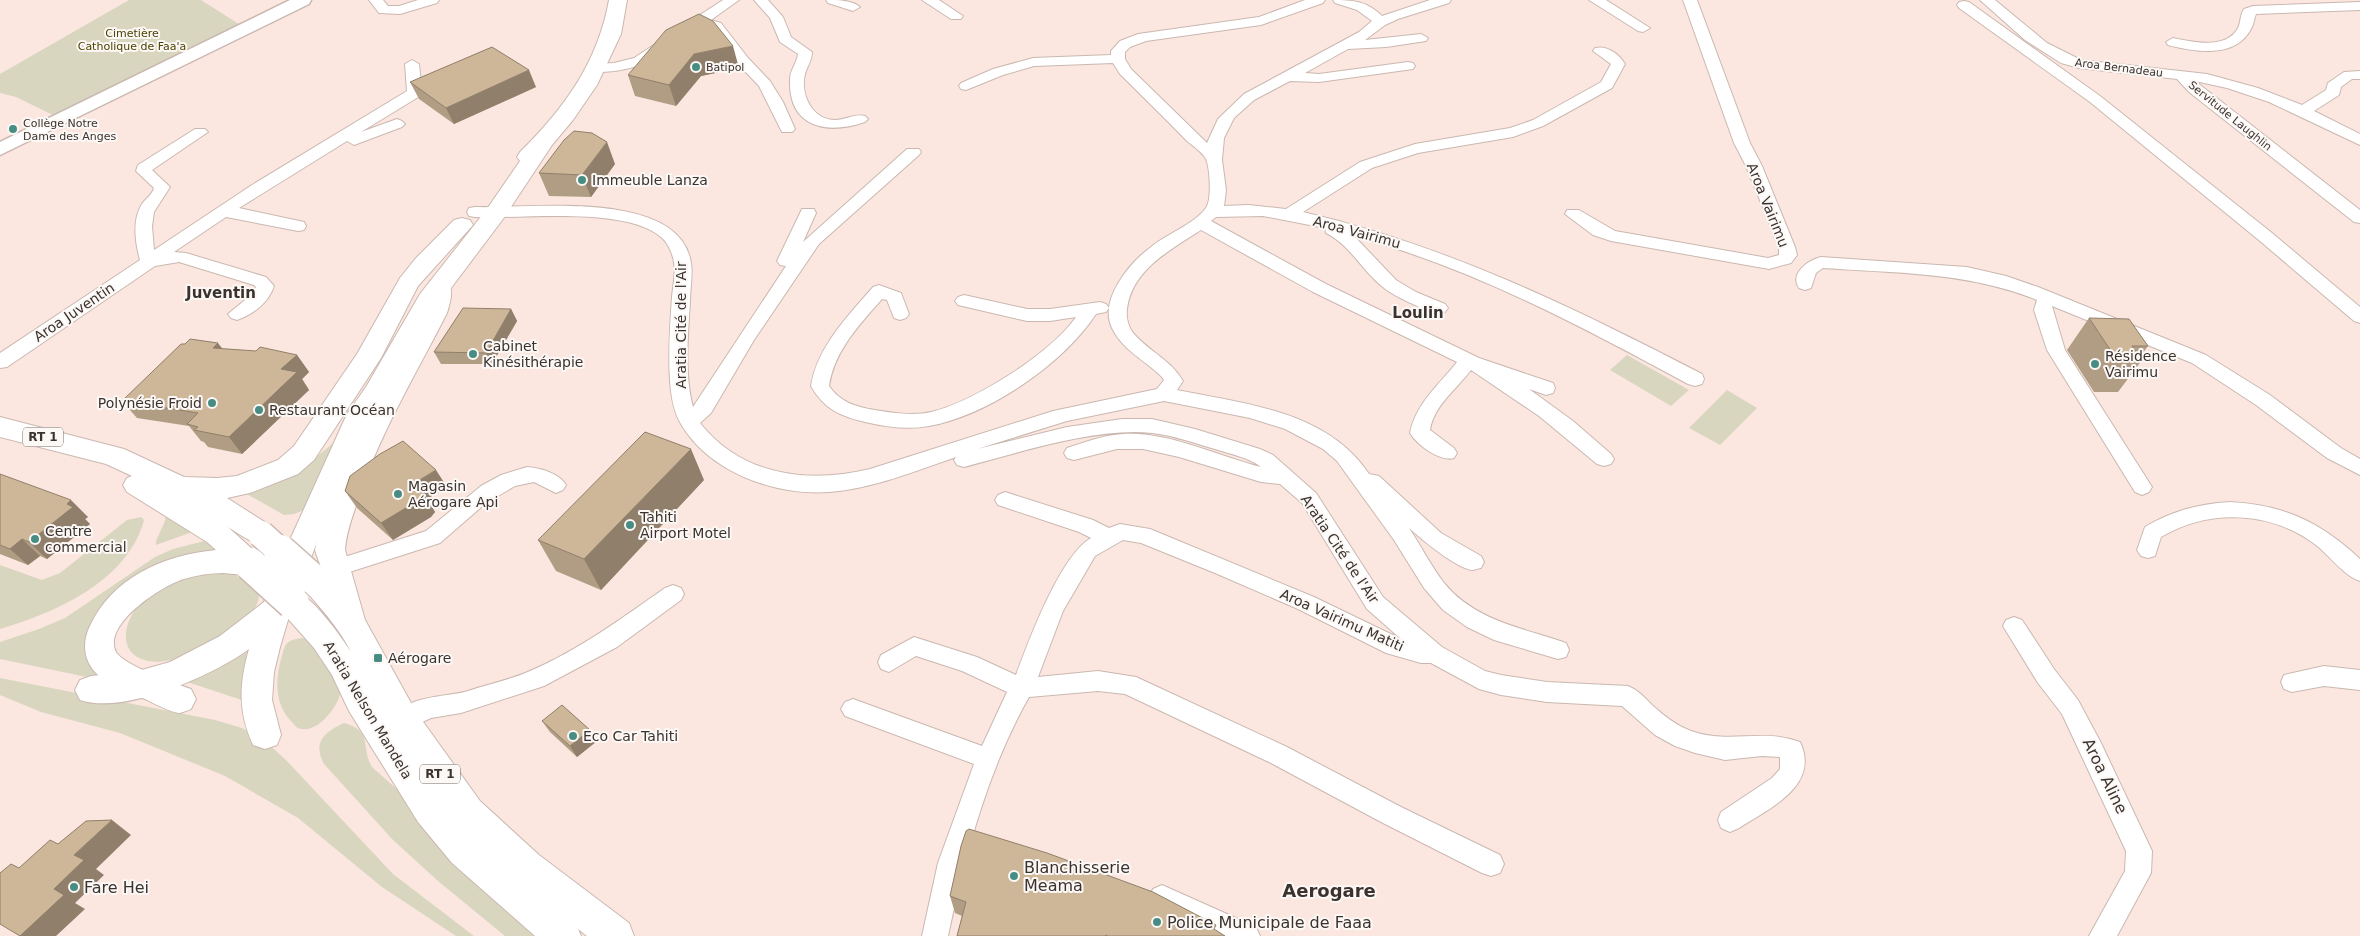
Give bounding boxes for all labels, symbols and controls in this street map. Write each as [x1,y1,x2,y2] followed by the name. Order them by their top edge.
[78,27,186,53] park label: Cimetière Catholique de Faa'a
[2074,56,2164,80] street label: Aroa Bernadeau
[690,61,702,73] marker: Batipol
[706,61,744,74] place label: Batipol
[2186,78,2274,154] street label: Servitude Laughlin
[23,117,116,143] place label: Collège Notre Dame des Anges
[7,123,19,135] marker: Collège Notre Dame des Anges
[1744,160,1792,250] street label: Aroa Vairimu
[592,172,708,188] place label: Immeuble Lanza
[576,174,588,186] marker: Immeuble Lanza
[1312,213,1402,251] street label: Aroa Vairimu
[673,261,689,389] street label: Aratia Cité de l'Air
[31,279,117,345] street label: Aroa Juventin
[185,284,256,302] district label: Juventin
[1392,304,1444,322] district label: Loulin
[483,338,583,370] place label: Cabinet Kinésithérapie
[467,348,479,360] marker: Cabinet Kinésithérapie
[2105,348,2177,380] place label: Résidence Vairimu
[2089,358,2101,370] marker: Résidence Vairimu
[98,395,202,411] place label: Polynésie Froid
[206,397,218,409] marker: Polynésie Froid
[269,402,395,418] place label: Restaurant Océan
[253,404,265,416] marker: Restaurant Océan
[23,428,63,447] road number: RT 1
[408,478,498,510] place label: Magasin Aérogare Api
[392,488,404,500] marker: Magasin Aérogare Api
[1298,492,1382,607] street label: Aratia Cité de l'Air
[639,509,731,541] place label: Tahiti Airport Motel
[624,519,636,531] marker: Tahiti Airport Motel
[45,523,127,555] place label: Centre commercial
[29,533,41,545] marker: Centre commercial
[1278,586,1406,654] street label: Aroa Vairimu Matiti
[320,638,416,782] street label: Aratia Nelson Mandela
[388,650,452,666] place label: Aérogare
[372,652,384,664] marker: Aérogare
[583,728,678,744] place label: Eco Car Tahiti
[567,730,579,742] marker: Eco Car Tahiti
[2079,735,2131,817] street label: Aroa Aline
[420,764,460,784] road number: RT 1
[1024,858,1130,895] place label: Blanchisserie Meama
[1008,870,1020,882] marker: Blanchisserie Meama
[84,878,149,897] place label: Fare Hei
[1282,880,1376,901] district label: Aerogare
[68,881,80,893] marker: Fare Hei
[1167,913,1372,932] place label: Police Municipale de Faaa
[1151,916,1163,928] marker: Police Municipale de Faaa

